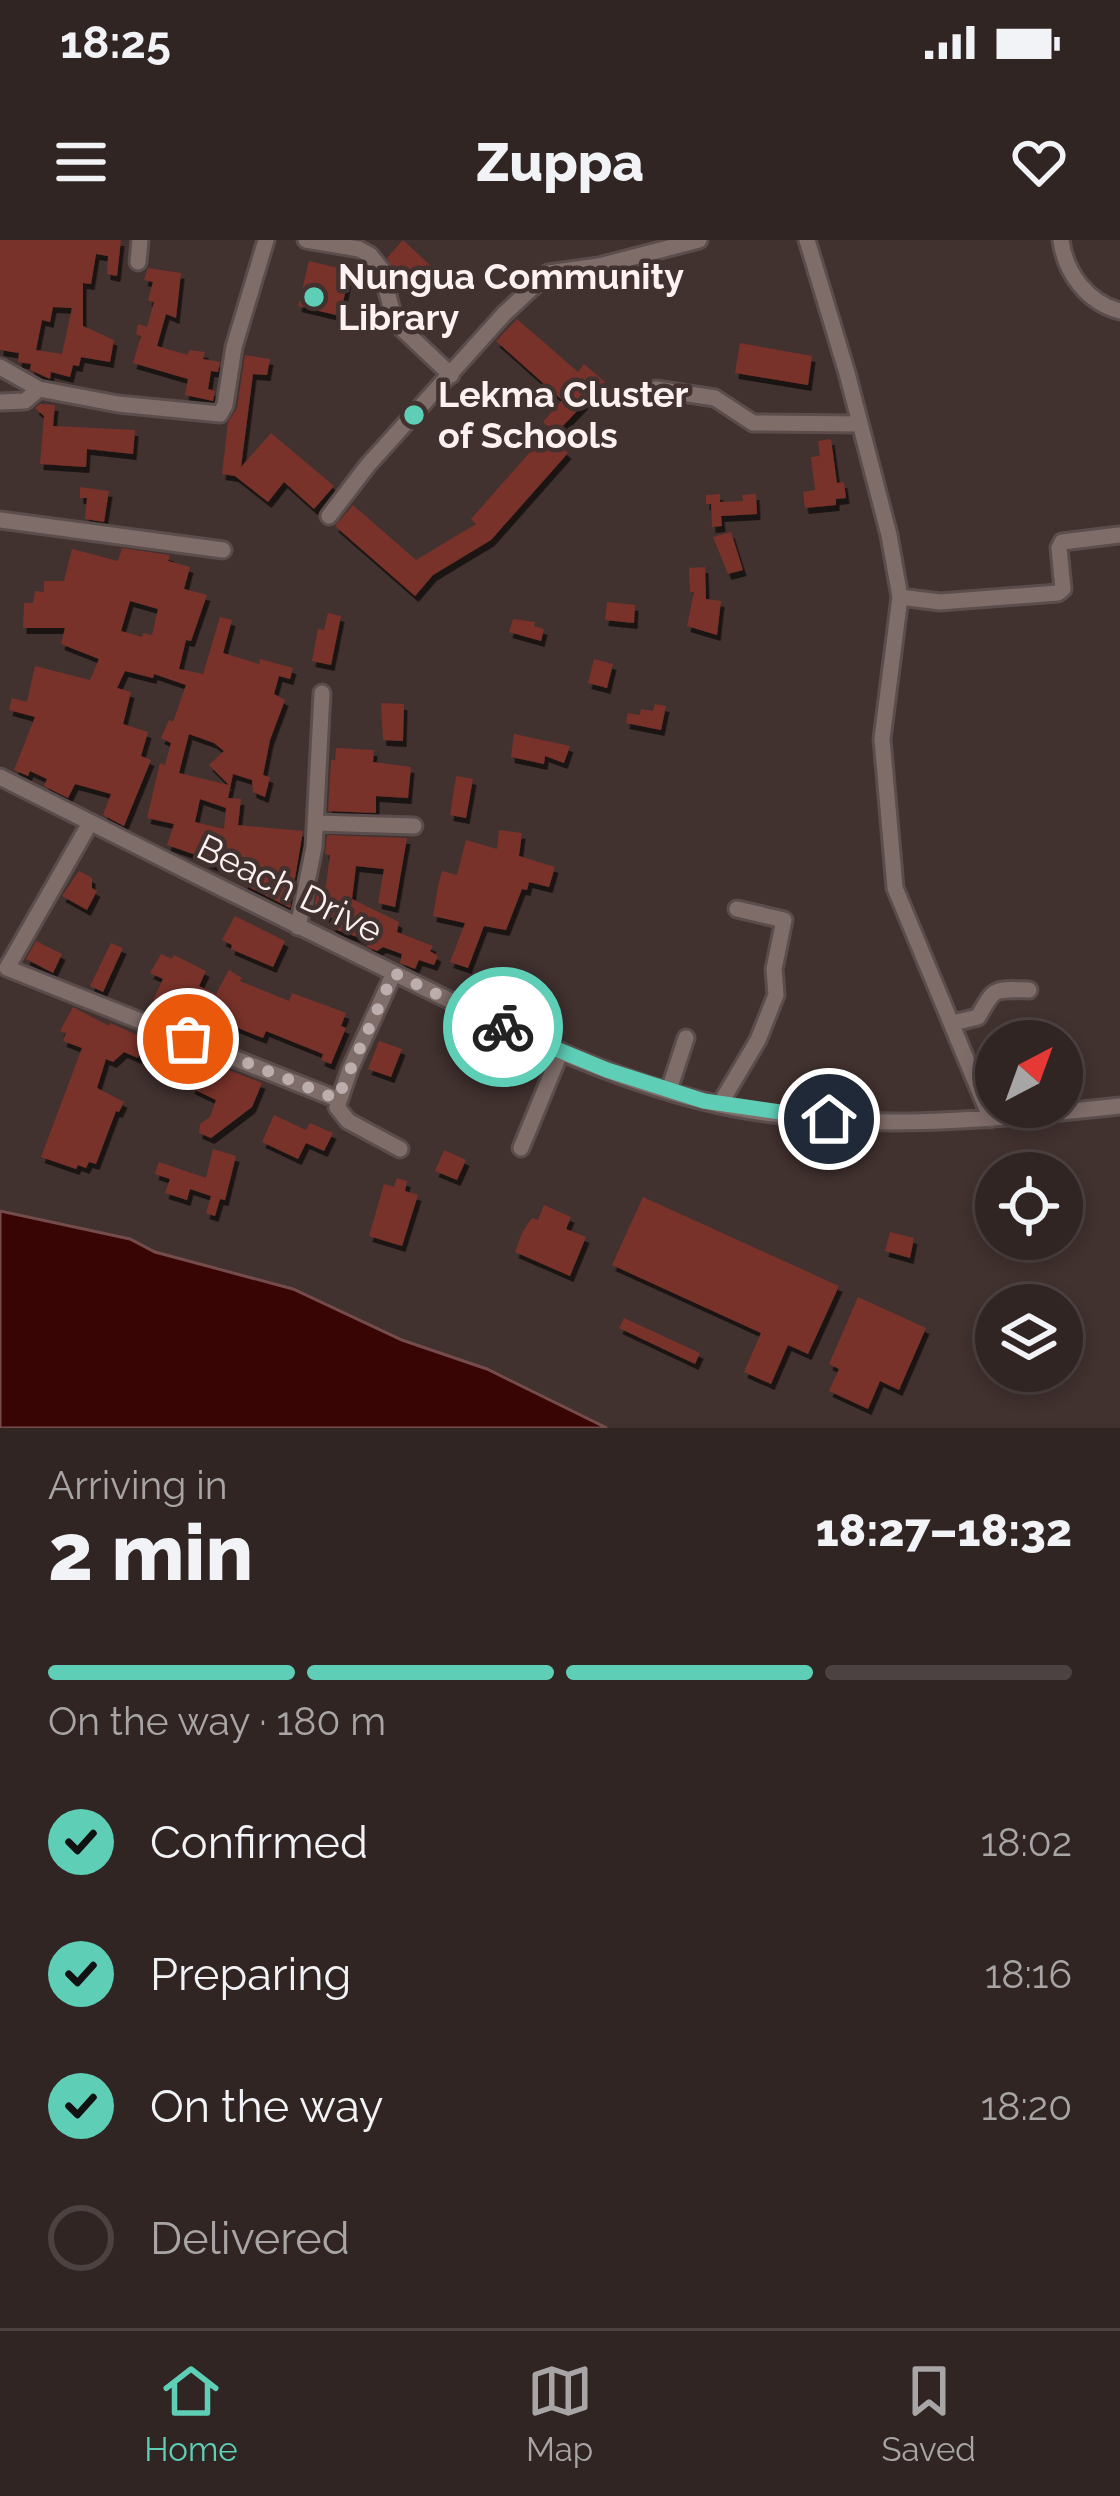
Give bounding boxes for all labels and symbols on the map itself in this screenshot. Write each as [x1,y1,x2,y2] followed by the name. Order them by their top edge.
[338,255,684,338] place label: Nungua Community Library
[301,284,327,310] marker: Nungua Community Library
[438,373,689,456] place label: Lekma Cluster of Schools
[401,402,427,428] marker: Lekma Cluster of Schools
[191,825,389,951] street label: Beach Drive
[443,967,563,1087] courier
[137,988,239,1090] pin
[975,1020,1083,1128] north arrow
[778,1068,880,1170] pin

